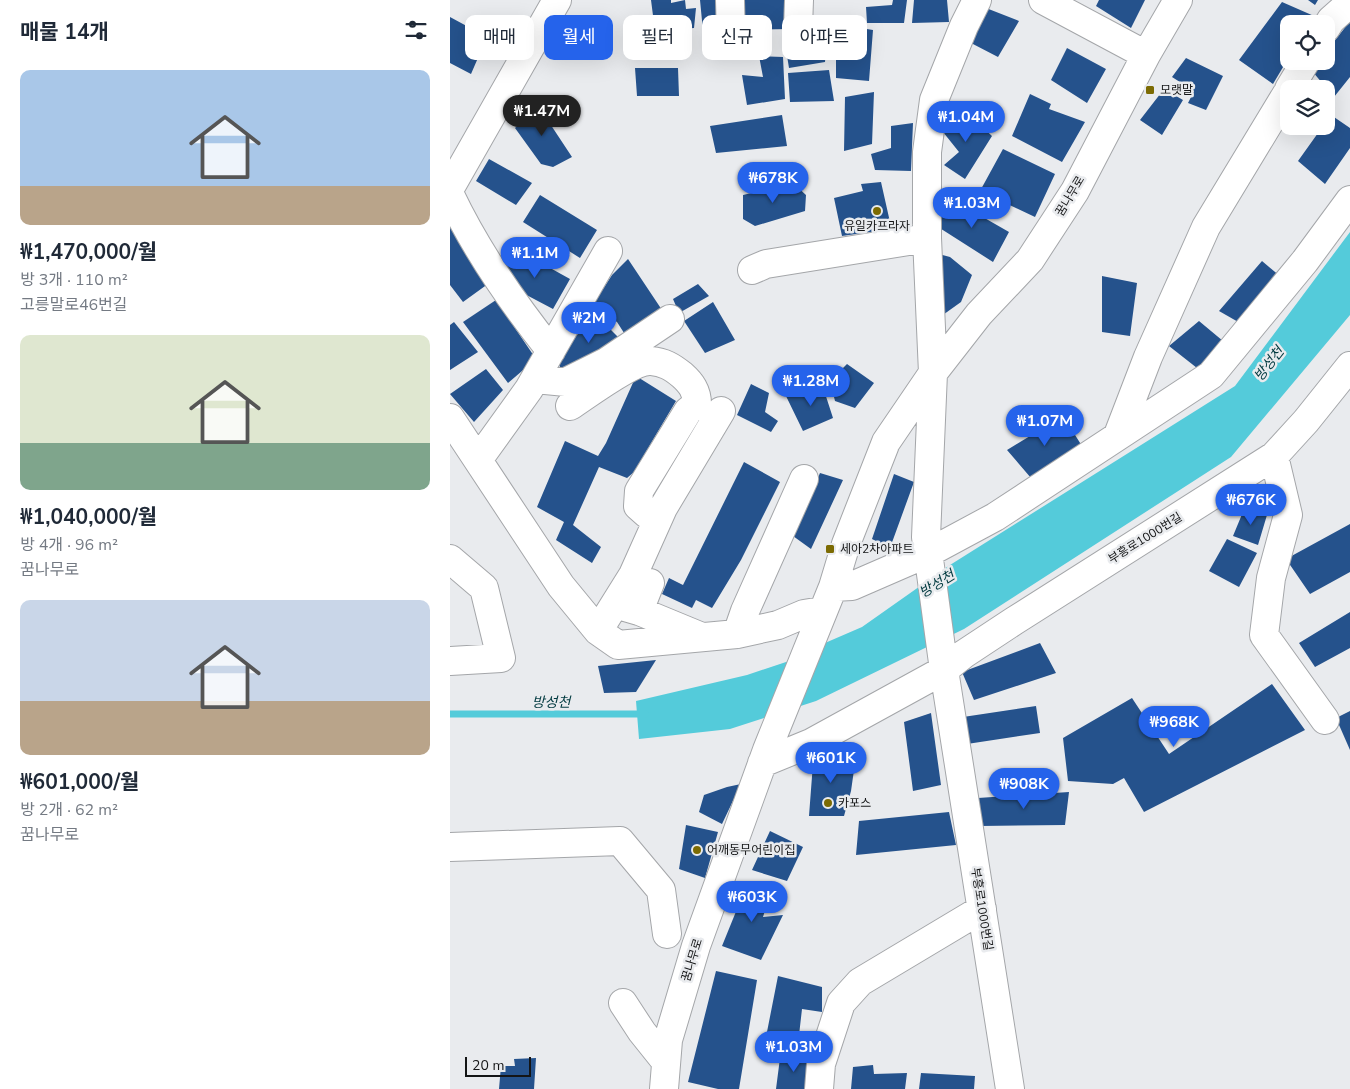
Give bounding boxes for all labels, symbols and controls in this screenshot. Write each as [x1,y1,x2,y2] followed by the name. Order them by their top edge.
[465,15,534,60] chip: 매매
[544,15,613,60] chip: 월세
[623,15,692,60] chip: 필터
[702,15,772,60] chip: 신규
[782,15,867,60] chip: 아파트
[1280,15,1335,135] map controls
[1280,15,1335,70] button: locate
[402,16,430,44] icon: filters
[20,18,109,46] text: 매물 14개
[1280,80,1335,135] button: layers
[1160,82,1193,98] place label: 모랫말
[1144,84,1156,96] marker: 모랫말
[501,94,583,137] pin: ₩1.47M
[514,100,570,122] text: ₩1.47M
[925,100,1007,143] pin: ₩1.04M
[180,102,270,192] icon: home
[938,106,994,128] text: ₩1.04M
[738,162,808,204] pin: ₩678K
[748,167,798,189] text: ₩678K
[1052,173,1088,219] street label: 꿈나무로
[931,186,1013,229] pin: ₩1.03M
[944,192,1000,214] text: ₩1.03M
[871,205,883,217] marker: 유일카프라자
[844,218,910,234] place label: 유일카프라자
[500,236,570,279] pin: ₩1.1M
[20,238,157,266] text: ₩1,470,000/월
[512,242,558,264] text: ₩1.1M
[20,269,128,291] text: 방 3개 · 110 m²
[20,294,128,316] text: 고릉말로46번길
[565,302,613,344] pin: ₩2M
[572,307,606,329] text: ₩2M
[1250,342,1289,385] water label: 방성천
[770,364,852,407] pin: ₩1.28M
[180,367,270,457] icon: home
[783,370,839,392] text: ₩1.28M
[1004,404,1086,447] pin: ₩1.07M
[1017,410,1073,432] text: ₩1.07M
[1216,484,1286,526] pin: ₩676K
[1226,489,1276,511] text: ₩676K
[20,503,157,531] text: ₩1,040,000/월
[1105,509,1185,567] street label: 부흥로1000번길
[20,534,118,556] text: 방 4개 · 96 m²
[840,541,913,557] place label: 세아2차아파트
[824,543,836,555] marker: 세아2차아파트
[20,559,79,581] text: 꿈나무로
[916,565,959,602] water label: 방성천
[180,632,270,722] icon: home
[532,693,571,712] water label: 방성천
[1139,706,1209,748] pin: ₩968K
[1149,711,1199,733] text: ₩968K
[796,742,866,784] pin: ₩601K
[806,747,856,769] text: ₩601K
[20,768,139,796] text: ₩601,000/월
[989,768,1059,810] pin: ₩908K
[999,773,1049,795] text: ₩908K
[838,795,871,811] place label: 카포스
[822,797,834,809] marker: 카포스
[20,799,118,821] text: 방 2개 · 62 m²
[20,824,79,846] text: 꿈나무로
[707,842,795,858] place label: 어깨동무어린이집
[691,844,703,856] marker: 어깨동무어린이집
[968,866,996,952] street label: 부흥로1000번길
[717,880,787,923] pin: ₩603K
[727,886,777,908] text: ₩603K
[678,937,706,983] street label: 꿈나무로
[753,1030,835,1073] pin: ₩1.03M
[766,1036,822,1058] text: ₩1.03M
[465,1054,531,1077] scale bar
[472,1056,504,1075] text: 20 m

